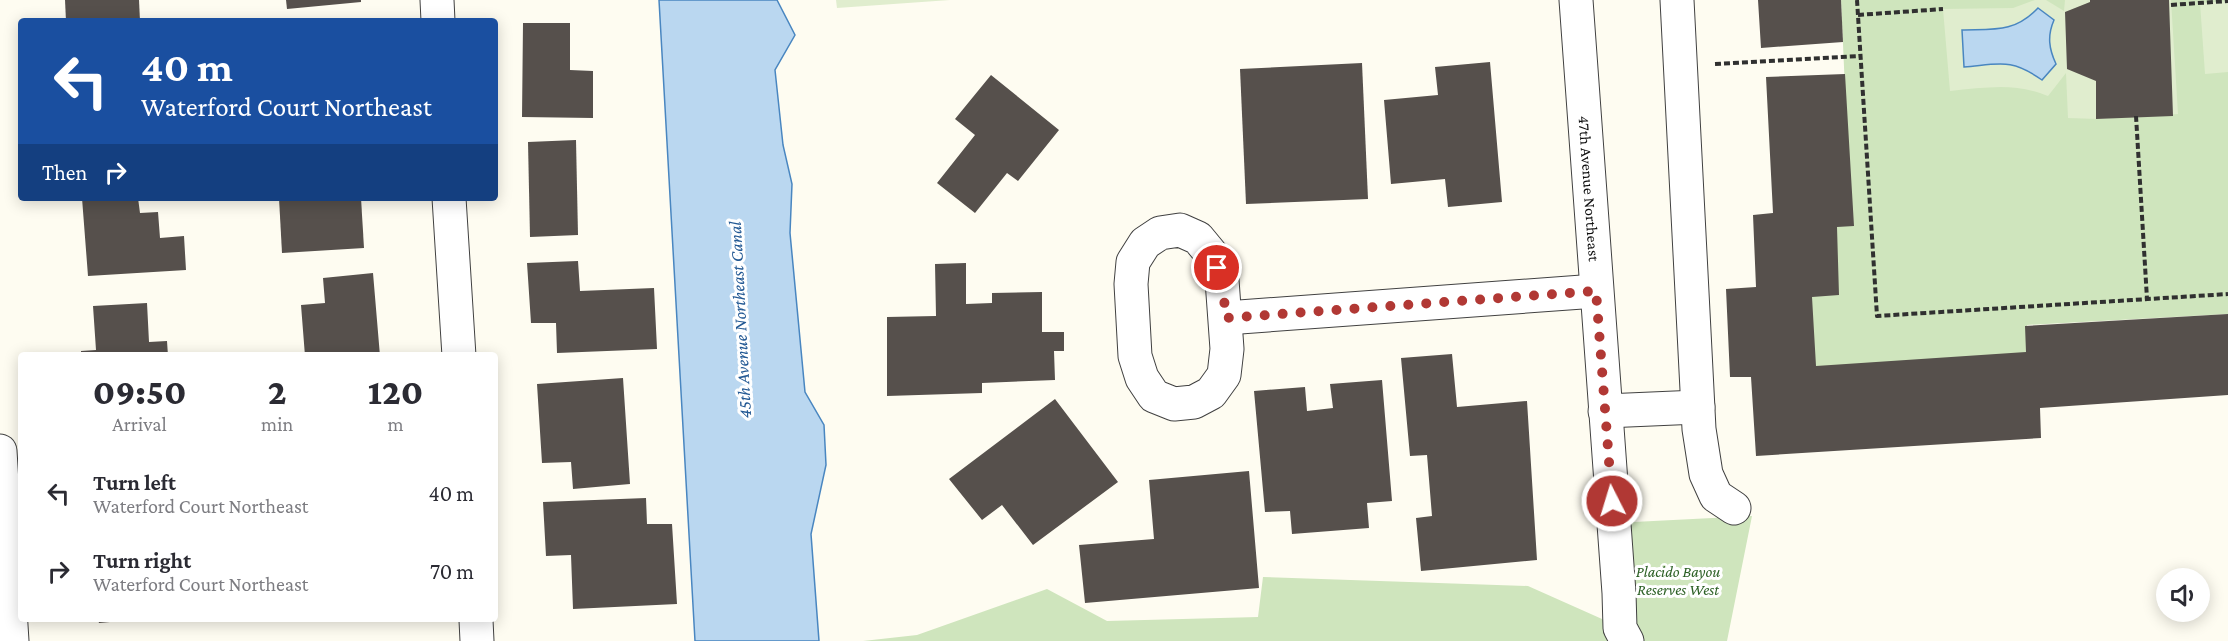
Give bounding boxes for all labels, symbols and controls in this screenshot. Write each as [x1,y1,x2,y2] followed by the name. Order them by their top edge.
[42,42,120,120] icon: left
[141,43,233,90] text: 40 m
[141,92,432,122] text: Waterford Court Northeast
[1575,115,1603,263] street label: 47th Avenue Northeast
[99,156,132,189] icon: right
[42,160,87,185] text: Then
[725,220,755,419] water label: 45th Avenue Northeast Canal
[1191,242,1242,293] pin
[1200,251,1233,284] icon: arrive
[93,372,186,412] text: 09:50
[268,372,287,412] text: 2
[368,372,423,412] text: 120
[112,413,167,435] text: Arrival
[261,413,293,435] text: min
[388,413,404,435] text: m
[1580,469,1644,533] position arrow
[93,470,176,495] text: Turn left
[42,477,75,510] icon: left
[429,481,474,506] text: 40 m
[93,495,308,517] text: Waterford Court Northeast
[93,548,191,573] text: Turn right
[42,555,75,588] icon: right
[430,559,474,584] text: 70 m
[1636,563,1720,598] park label: Placido Bayou Reserves West
[2156,568,2210,622] map controls
[2156,568,2210,622] button: sound
[93,573,308,595] text: Waterford Court Northeast

